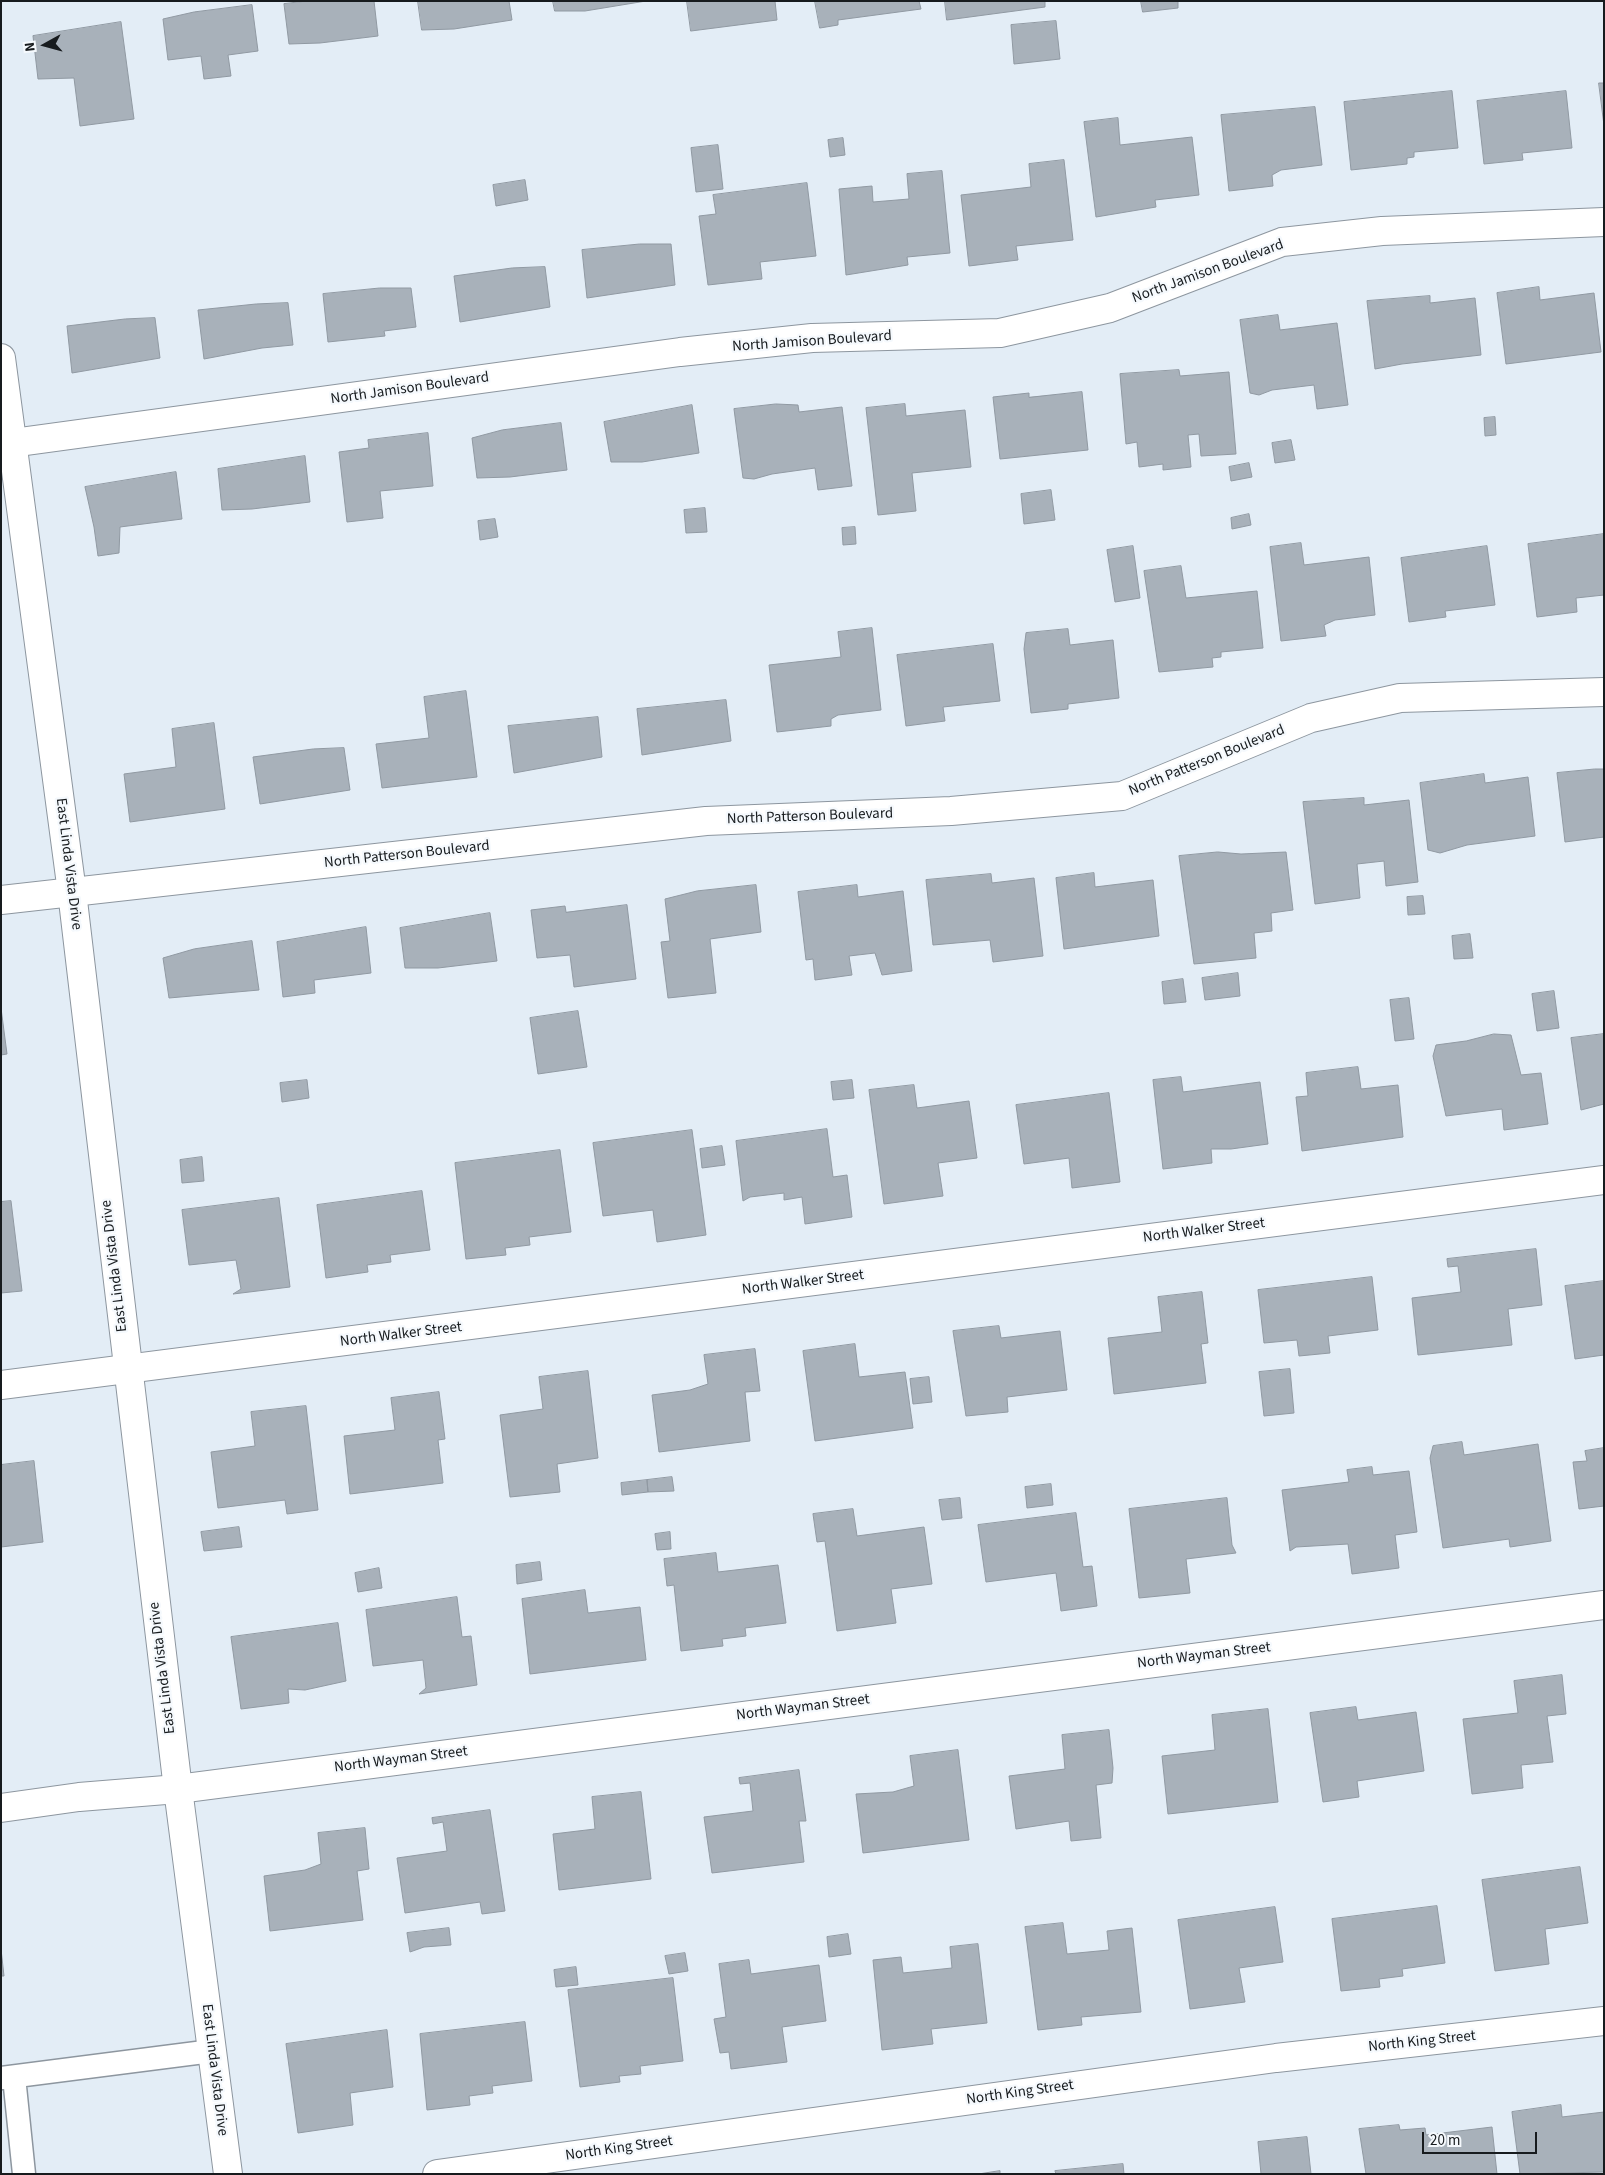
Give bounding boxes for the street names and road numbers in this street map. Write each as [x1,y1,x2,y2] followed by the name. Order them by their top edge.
[1130,236,1286,308] street label: North Jamison Boulevard
[732,327,892,357] street label: North Jamison Boulevard
[330,369,490,409] street label: North Jamison Boulevard
[1126,721,1288,801] street label: North Patterson Boulevard
[51,797,85,931] street label: East Linda Vista Drive
[727,805,893,829] street label: North Patterson Boulevard
[323,837,491,873] street label: North Patterson Boulevard
[98,1199,132,1333] street label: East Linda Vista Drive
[1142,1215,1266,1247] street label: North Walker Street
[741,1267,865,1299] street label: North Walker Street
[339,1319,463,1351] street label: North Walker Street
[146,1601,180,1735] street label: East Linda Vista Drive
[1136,1639,1272,1673] street label: North Wayman Street
[735,1691,871,1725] street label: North Wayman Street
[333,1743,469,1777] street label: North Wayman Street
[197,2003,231,2137] street label: East Linda Vista Drive
[1367,2027,1477,2057] street label: North King Street
[965,2077,1075,2109] street label: North King Street
[564,2133,674,2165] street label: North King Street

